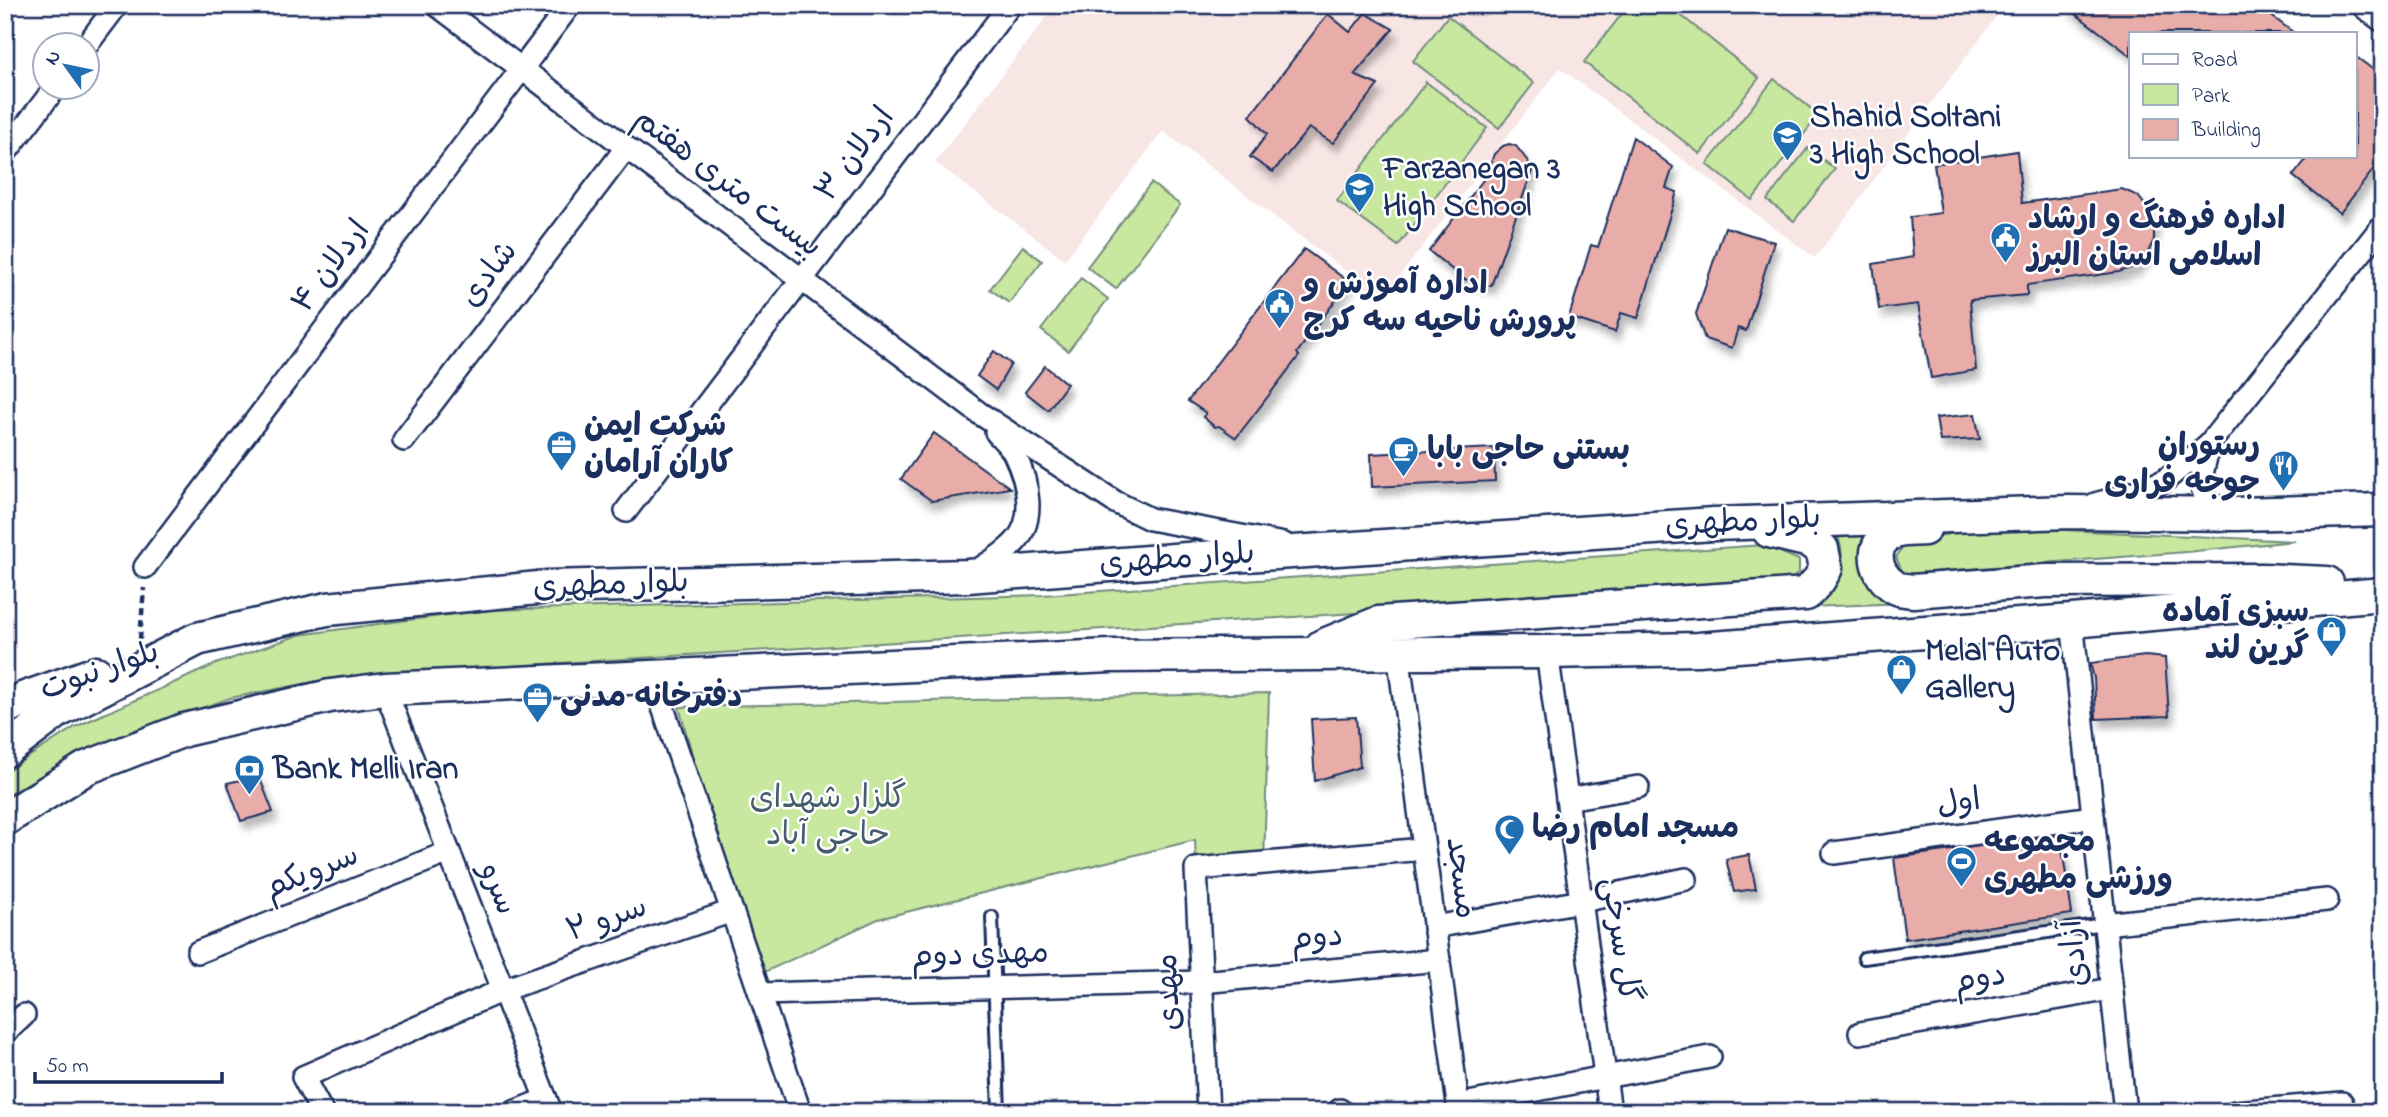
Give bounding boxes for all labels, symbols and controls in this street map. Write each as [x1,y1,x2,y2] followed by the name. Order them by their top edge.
[32,32,102,102] north arrow
[2129,32,2356,158] legend
[39,45,69,71] text: N
[2192,46,2238,76] text: Road
[2192,82,2231,112] text: Park
[1809,95,2001,180] place label: Shahid Soltani 3 High School
[623,97,831,271] street label: بیست متری هفتم
[804,97,908,213] street label: اردلان ۳
[2191,116,2261,148] text: Building
[1770,119,1804,163] school or university icon: Shahid Soltani 3 High School
[1381,147,1560,232] place label: Farzanegan 3 High School
[1343,171,1377,215] school or university icon: Farzanegan 3 High School
[2025,197,2285,281] place label: اداره فرهنگ و ارشاد اسلامی استان البرز
[281,210,383,324] street label: اردلان ۴
[1988,221,2022,265] public building icon: اداره فرهنگ و ارشاد اسلامی استان البرز
[449,232,531,318] street label: شادی
[1301,262,1577,346] place label: اداره آموزش و پرورش ناحیه سه کرج
[1263,286,1297,330] public building icon: اداره آموزش و پرورش ناحیه سه کرج
[584,404,733,488] place label: شرکت ایمن کاران آرامان
[2104,424,2260,508] place label: رستوران جوجه فراری
[544,428,578,472] office icon: شرکت ایمن کاران آرامان
[1427,428,1630,475] place label: بستنی حاجی بابا
[1387,434,1421,478] cafe icon: بستنی حاجی بابا
[2266,448,2300,492] restaurant icon: رستوران جوجه فراری
[1664,495,1822,551] street label: بلوار مطهری
[1098,531,1256,589] street label: بلوار مطهری
[532,560,690,612] street label: بلوار مطهری
[2162,590,2309,674] place label: سبزی آماده گرین لند
[2315,614,2349,658] shop icon: سبزی آماده گرین لند
[1925,629,2060,714] place label: Melal Auto Gallery
[34,630,166,714] street label: بلوار نبوت
[1885,653,1919,697] shop icon: Melal Auto Gallery
[560,675,742,722] place label: دفترخانه مدنی
[520,681,554,725] office icon: دفترخانه مدنی
[271,747,459,794] place label: Bank Melli Iran
[233,753,267,797] bank icon: Bank Melli Iran
[750,776,906,860] park label: گلزار شهدای حاجی آباد
[1934,778,1984,830] street label: اول
[1532,806,1739,853] place label: مسجد امام رضا
[1492,812,1526,856] mosque icon: مسجد امام رضا
[1984,820,2173,904] place label: مجموعه ورزشی مطهری
[258,833,366,913] street label: سرویکم
[1432,834,1488,922] street label: مسجد
[1944,844,1978,888] sports icon: مجموعه ورزشی مطهری
[465,854,528,922] street label: سرو
[1587,875,1651,1005] street label: گل سرخی
[560,884,654,956] street label: سرو ۲
[1289,913,1345,965] street label: دوم
[2049,916,2103,989] street label: آزادی
[910,930,1050,982] street label: مهدی دوم
[1145,952,1195,1032] street label: مهدی
[1950,952,2010,1008] street label: دوم
[35,1040,222,1084] scale bar
[46,1052,89,1082] text: 50 m

